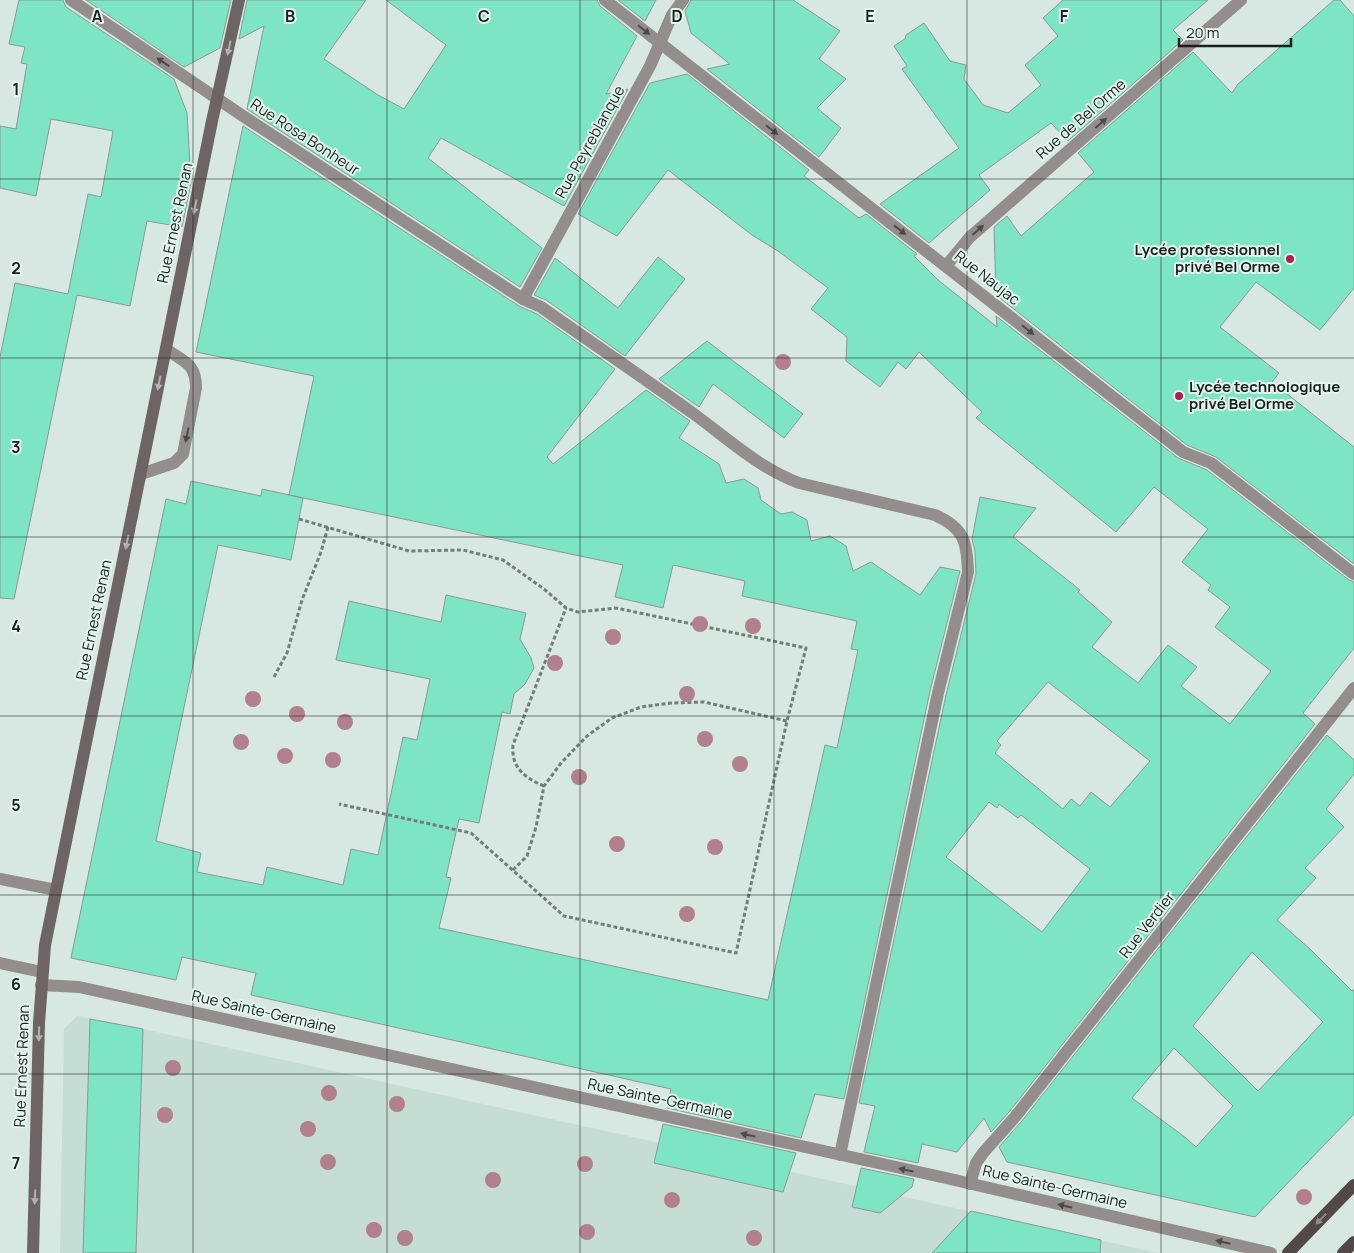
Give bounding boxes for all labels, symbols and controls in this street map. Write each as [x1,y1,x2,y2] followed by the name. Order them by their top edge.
[92,5,103,27] text: A
[285,5,295,27] text: B
[478,5,490,27] text: C
[671,5,683,27] text: D
[865,5,875,27] text: E
[1060,5,1069,27] text: F
[1179,15,1292,47] scale bar
[1186,22,1219,43] text: 20 m
[637,25,650,36] one-way arrow
[225,40,233,56] one-way arrow
[157,57,170,67] one-way arrow
[1031,73,1130,164] street label: Rue de Bel Orme
[12,78,20,100] text: 1
[550,81,629,202] street label: Rue Peyreblanque
[246,93,365,180] street label: Rue Rosa Bonheur
[1094,117,1107,128] one-way arrow
[765,125,779,135] one-way arrow
[151,161,198,285] street label: Rue Ernest Renan
[191,199,199,214] one-way arrow
[972,224,985,235] one-way arrow
[893,225,907,235] one-way arrow
[1135,239,1280,277] place label: Lycée professionnel privé Bel Orme
[950,245,1025,310] street label: Rue Naujac
[1284,253,1296,265] marker: Lycée professionnel privé Bel Orme
[11,257,21,279] text: 2
[1021,324,1034,335] one-way arrow
[155,375,163,391] one-way arrow
[1189,376,1340,414] place label: Lycée technologique privé Bel Orme
[1173,390,1185,402] marker: Lycée technologique privé Bel Orme
[183,427,191,442] one-way arrow
[11,436,21,458] text: 3
[123,535,131,550] one-way arrow
[70,558,117,682] street label: Rue Ernest Renan
[11,615,21,637] text: 4
[11,794,21,816] text: 5
[1114,887,1180,962] street label: Rue Verdier
[11,973,21,995] text: 6
[190,985,339,1038] street label: Rue Sainte-Germaine
[9,1004,34,1128] street label: Rue Ernest Renan
[35,1026,43,1042] one-way arrow
[586,1073,735,1124] street label: Rue Sainte-Germaine
[740,1131,755,1139] one-way arrow
[12,1152,20,1174] text: 7
[981,1160,1130,1213] street label: Rue Sainte-Germaine
[899,1166,914,1174] one-way arrow
[31,1189,39,1205] one-way arrow
[1057,1202,1072,1210] one-way arrow
[1315,1213,1327,1225] one-way arrow
[1216,1238,1231,1246] one-way arrow

